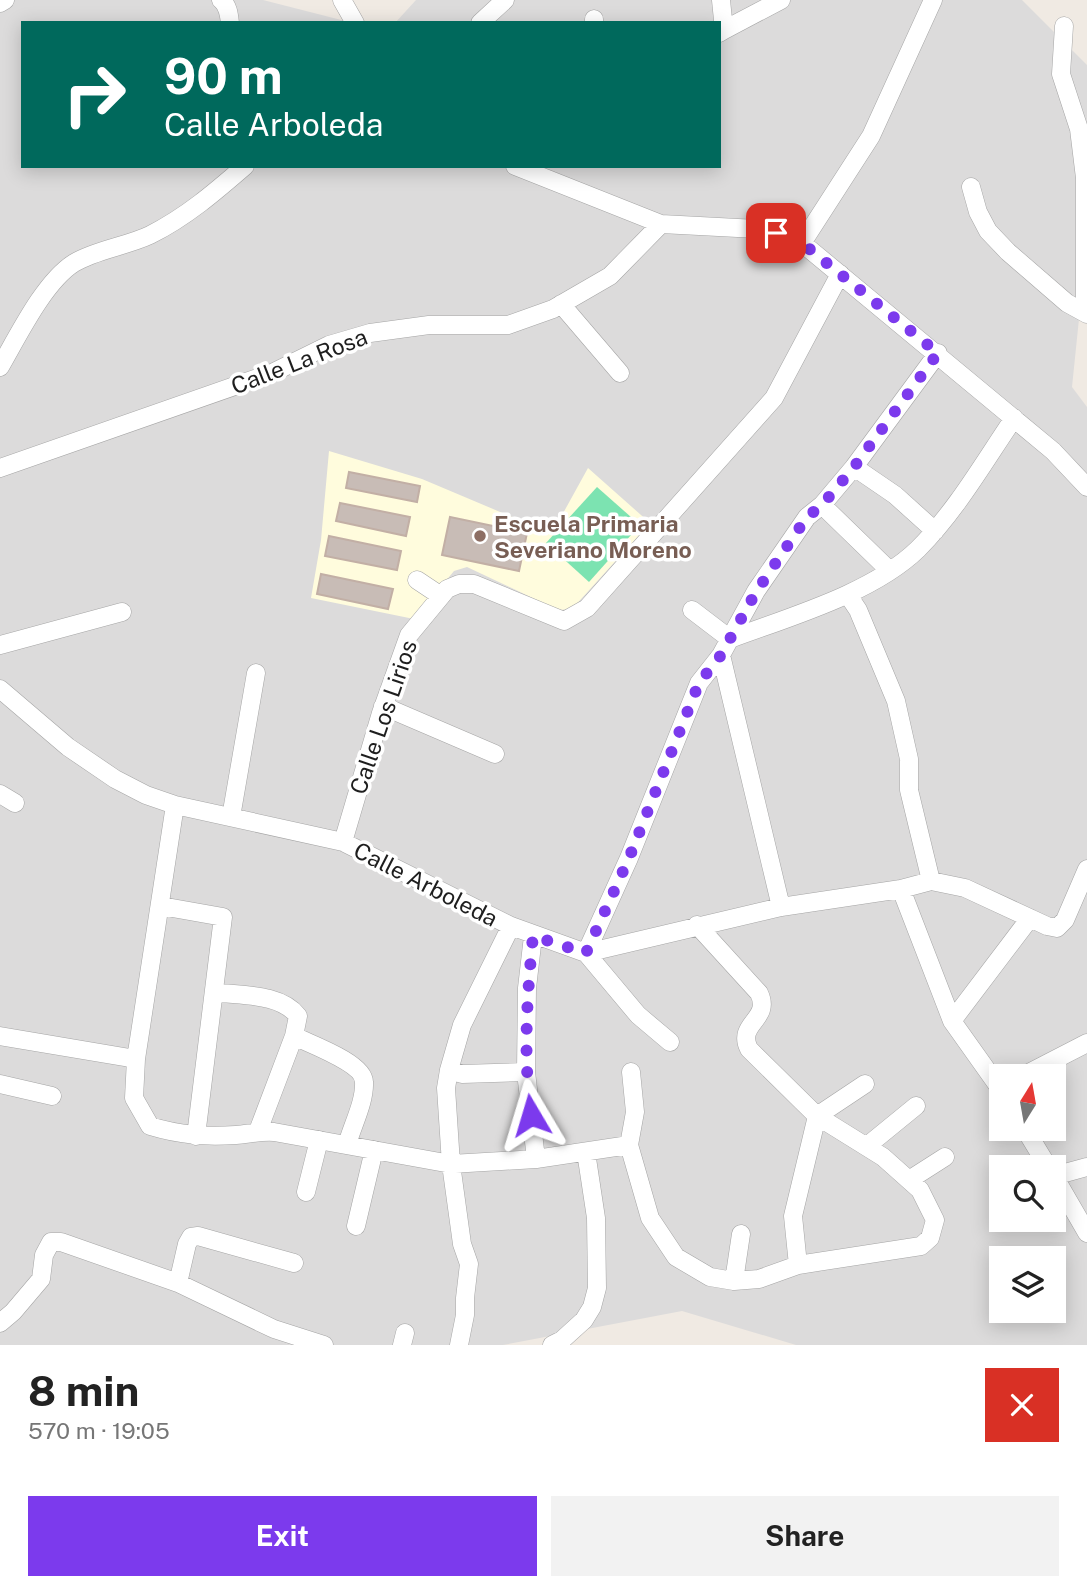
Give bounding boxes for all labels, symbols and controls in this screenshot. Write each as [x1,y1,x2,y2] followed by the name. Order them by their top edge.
[164,47,283,105] text: 90 m
[49,49,140,140] icon: right
[164,106,384,143] text: Calle Arboleda
[746,203,806,263] pin
[757,214,795,252] icon: arrive
[227,323,371,399] street label: Calle La Rosa
[494,510,692,563] place label: Escuela Primaria Severiano Moreno
[472,528,488,544] marker: Escuela Primaria Severiano Moreno
[344,636,422,798] street label: Calle Los Lirios
[350,836,502,932] street label: Calle Arboleda
[989,1064,1066,1141] north arrow
[989,1064,1066,1323] map controls
[494,1078,568,1152] position arrow
[989,1155,1066,1232] button: search
[989,1246,1066,1323] button: layers
[28,1366,140,1415] text: 8 min
[985,1368,1059,1442] button: close
[28,1417,170,1444] text: 570 m · 19:05
[28,1496,537,1576] button: Exit
[551,1496,1059,1576] button: Share

